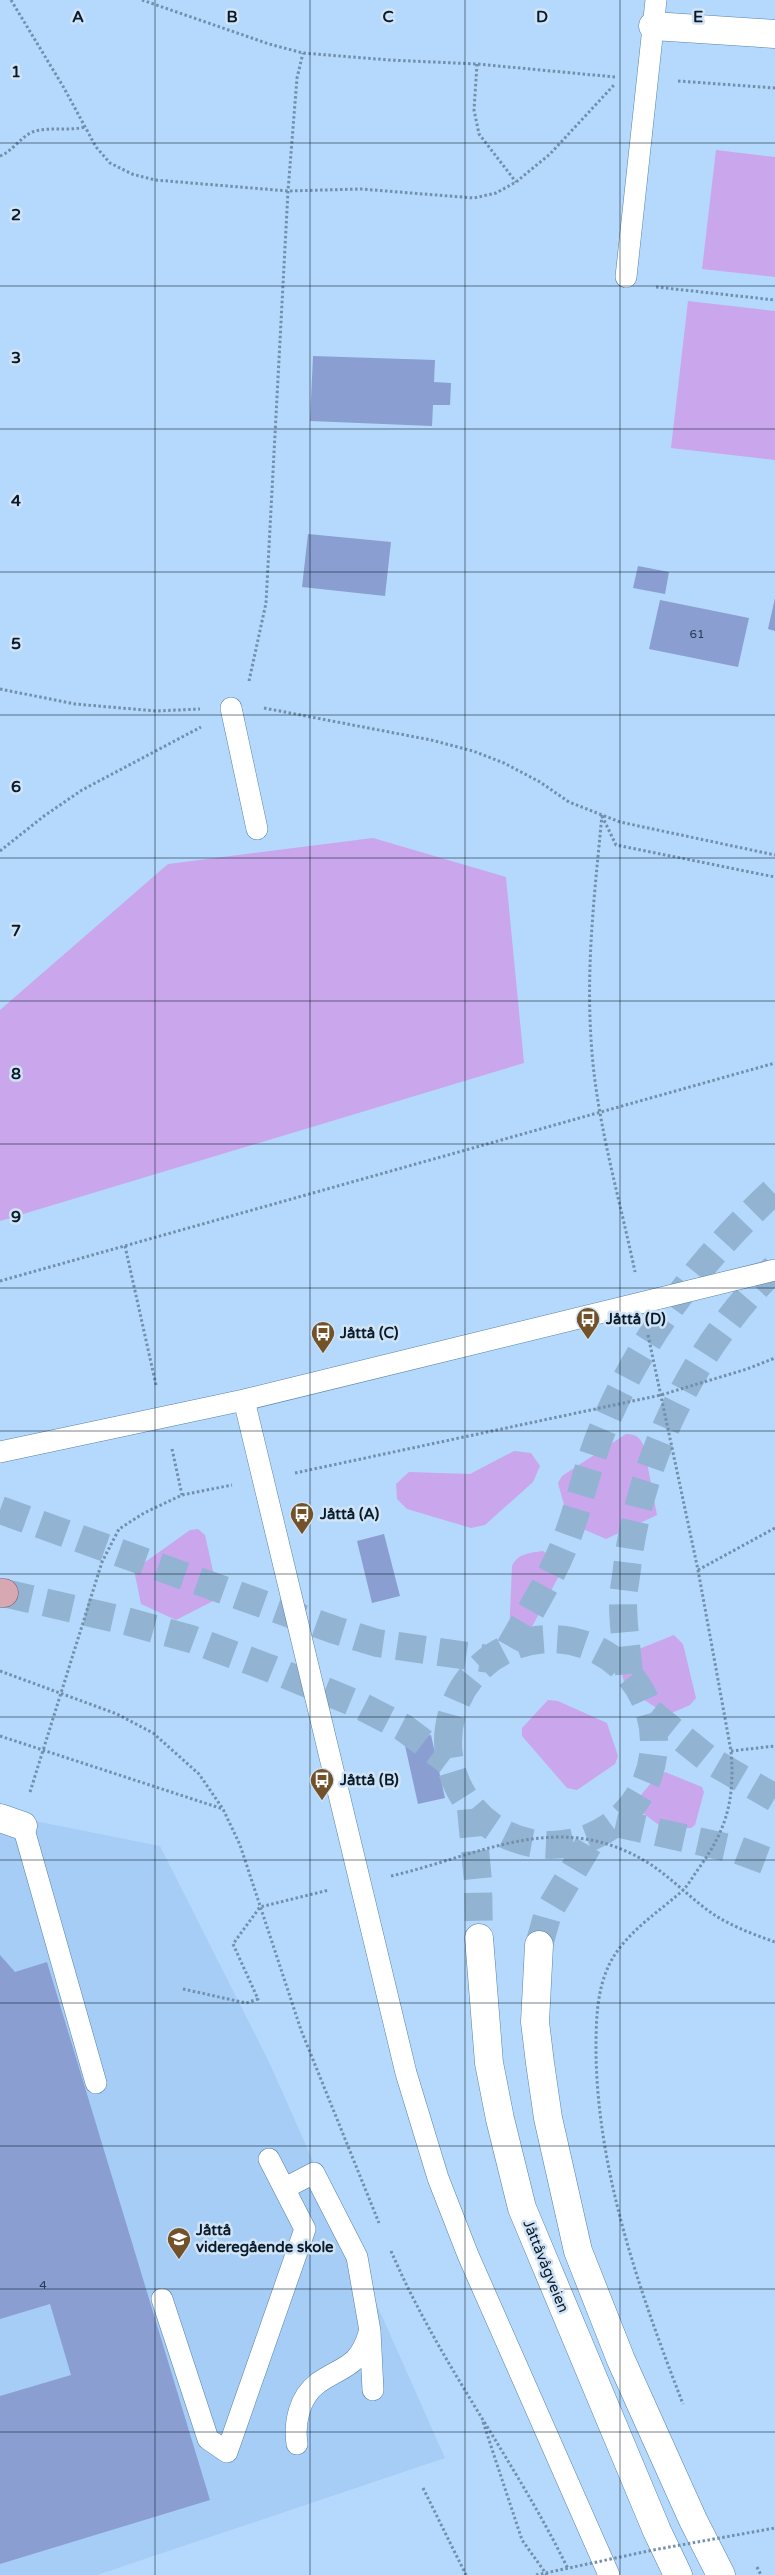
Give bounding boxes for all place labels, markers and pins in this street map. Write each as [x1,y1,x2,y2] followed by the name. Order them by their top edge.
[575,1306,601,1340] bus stop icon: Jåttå (D)
[605,1310,666,1328] place label: Jåttå (D)
[310,1320,336,1354] bus stop icon: Jåttå (C)
[339,1324,399,1342] place label: Jåttå (C)
[289,1501,315,1535] bus stop icon: Jåttå (A)
[319,1505,380,1523] place label: Jåttå (A)
[309,1767,335,1801] bus stop icon: Jåttå (B)
[339,1771,399,1789] place label: Jåttå (B)
[195,2221,334,2257] place label: Jåttå videregående skole
[166,2226,192,2260] school or university icon: Jåttå videregående skole

